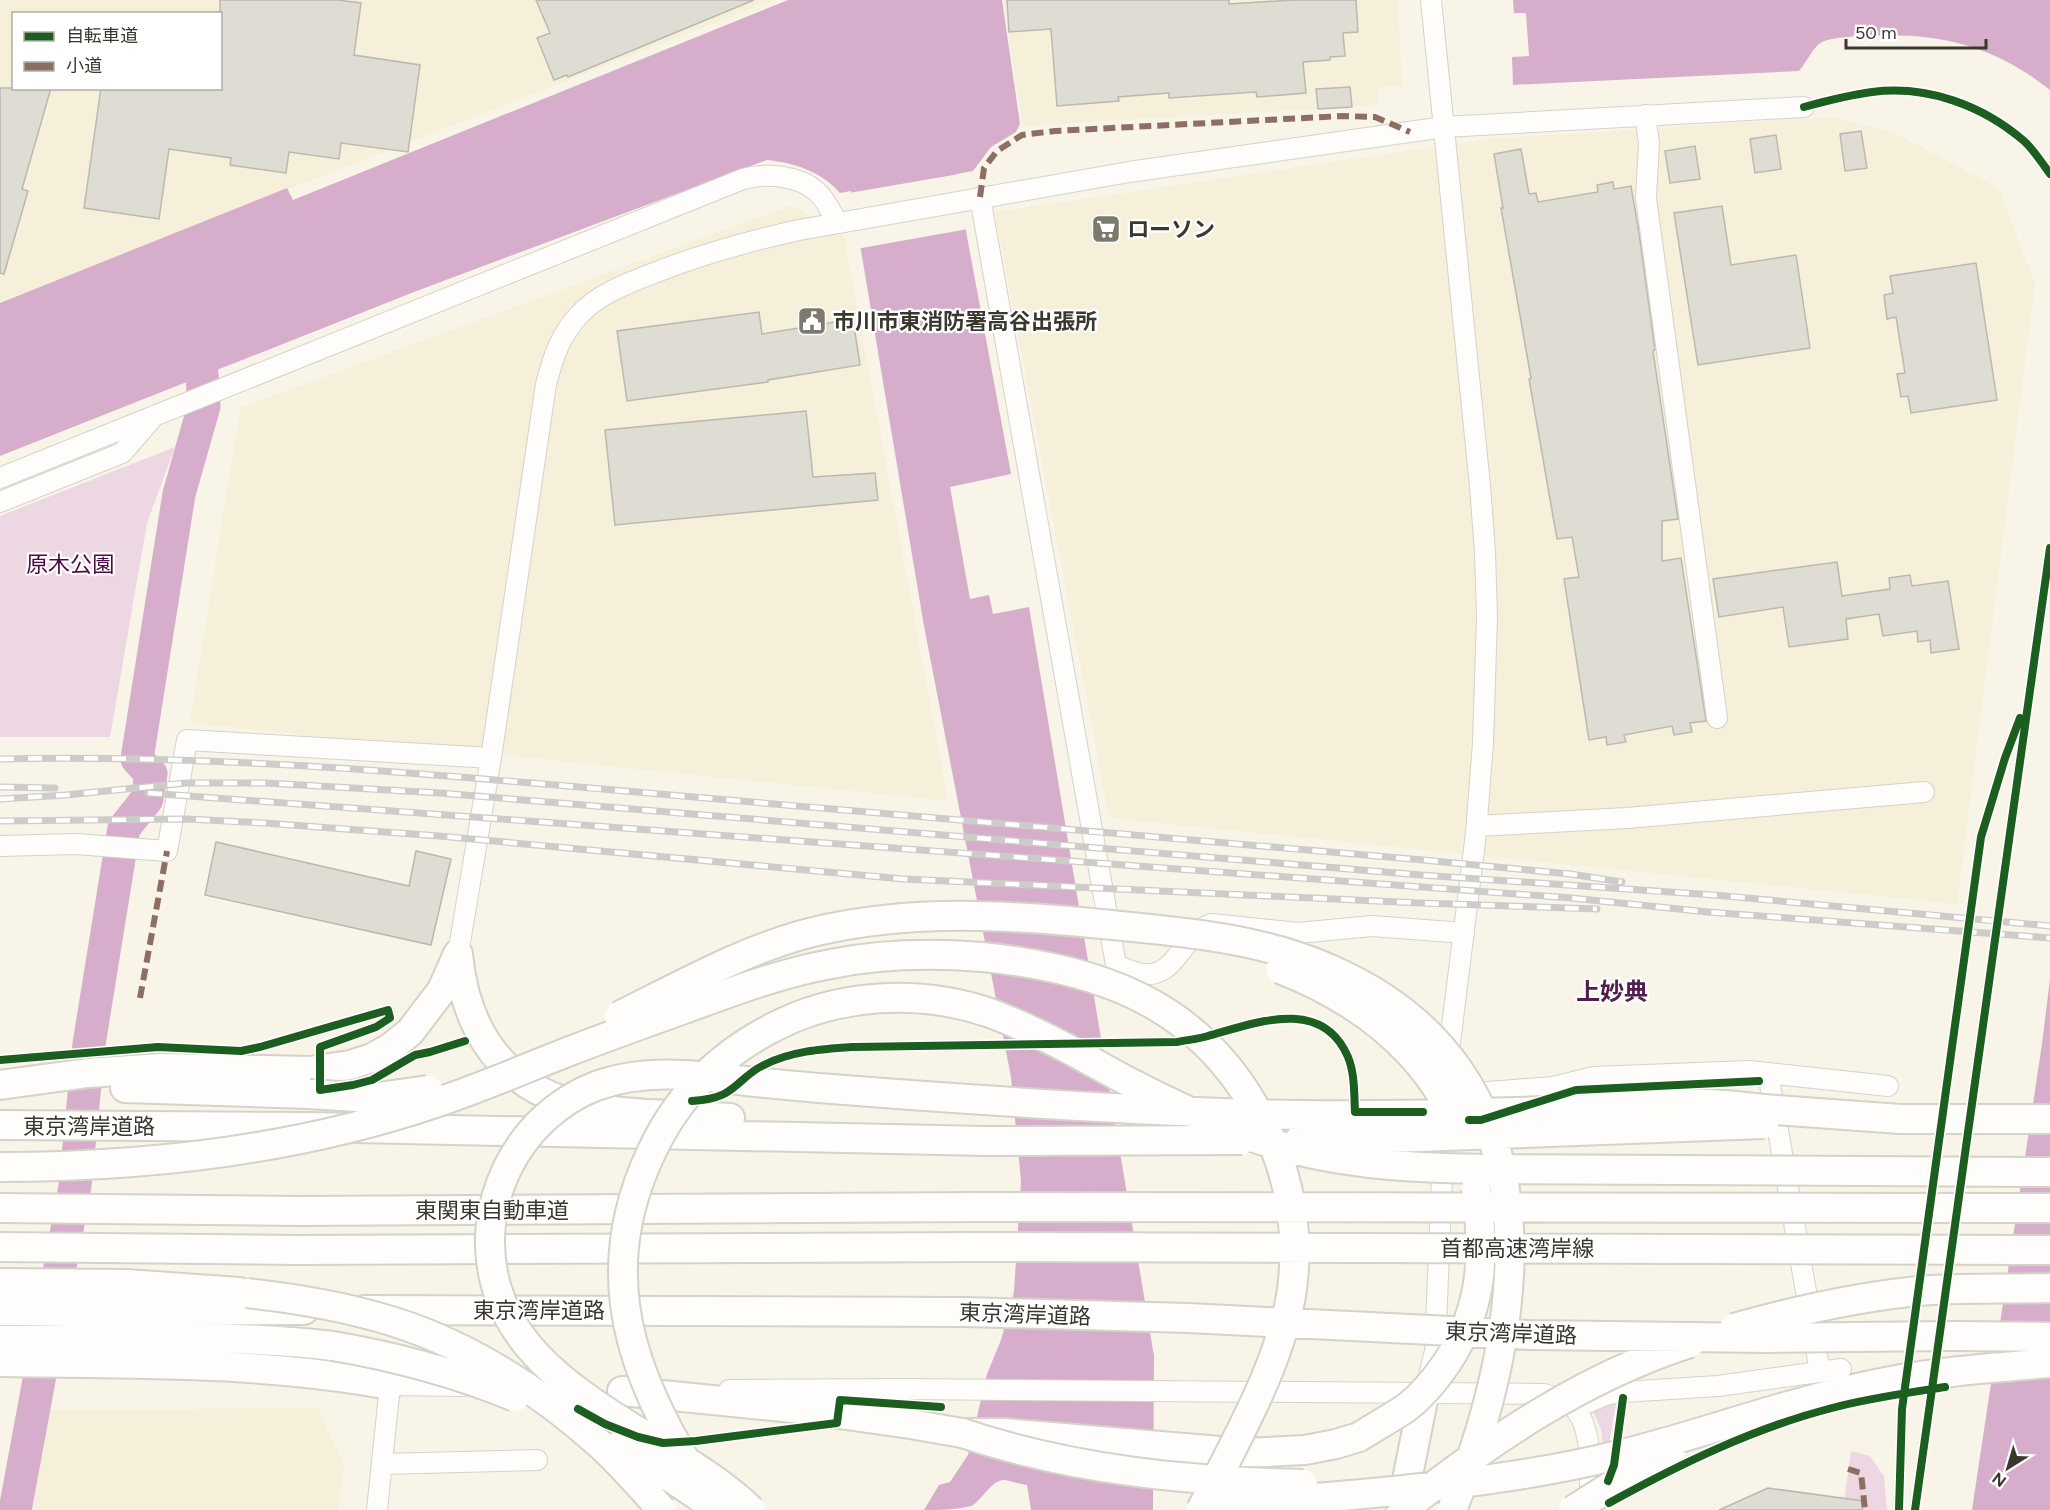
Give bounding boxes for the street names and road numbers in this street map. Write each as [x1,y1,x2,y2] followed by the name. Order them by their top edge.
[23,1113,155,1140] street label: 東京湾岸道路
[415,1197,569,1224] street label: 東関東自動車道
[1440,1235,1594,1262] street label: 首都高速湾岸線
[473,1297,605,1324] street label: 東京湾岸道路
[959,1299,1091,1330] street label: 東京湾岸道路
[1445,1318,1577,1349] street label: 東京湾岸道路

